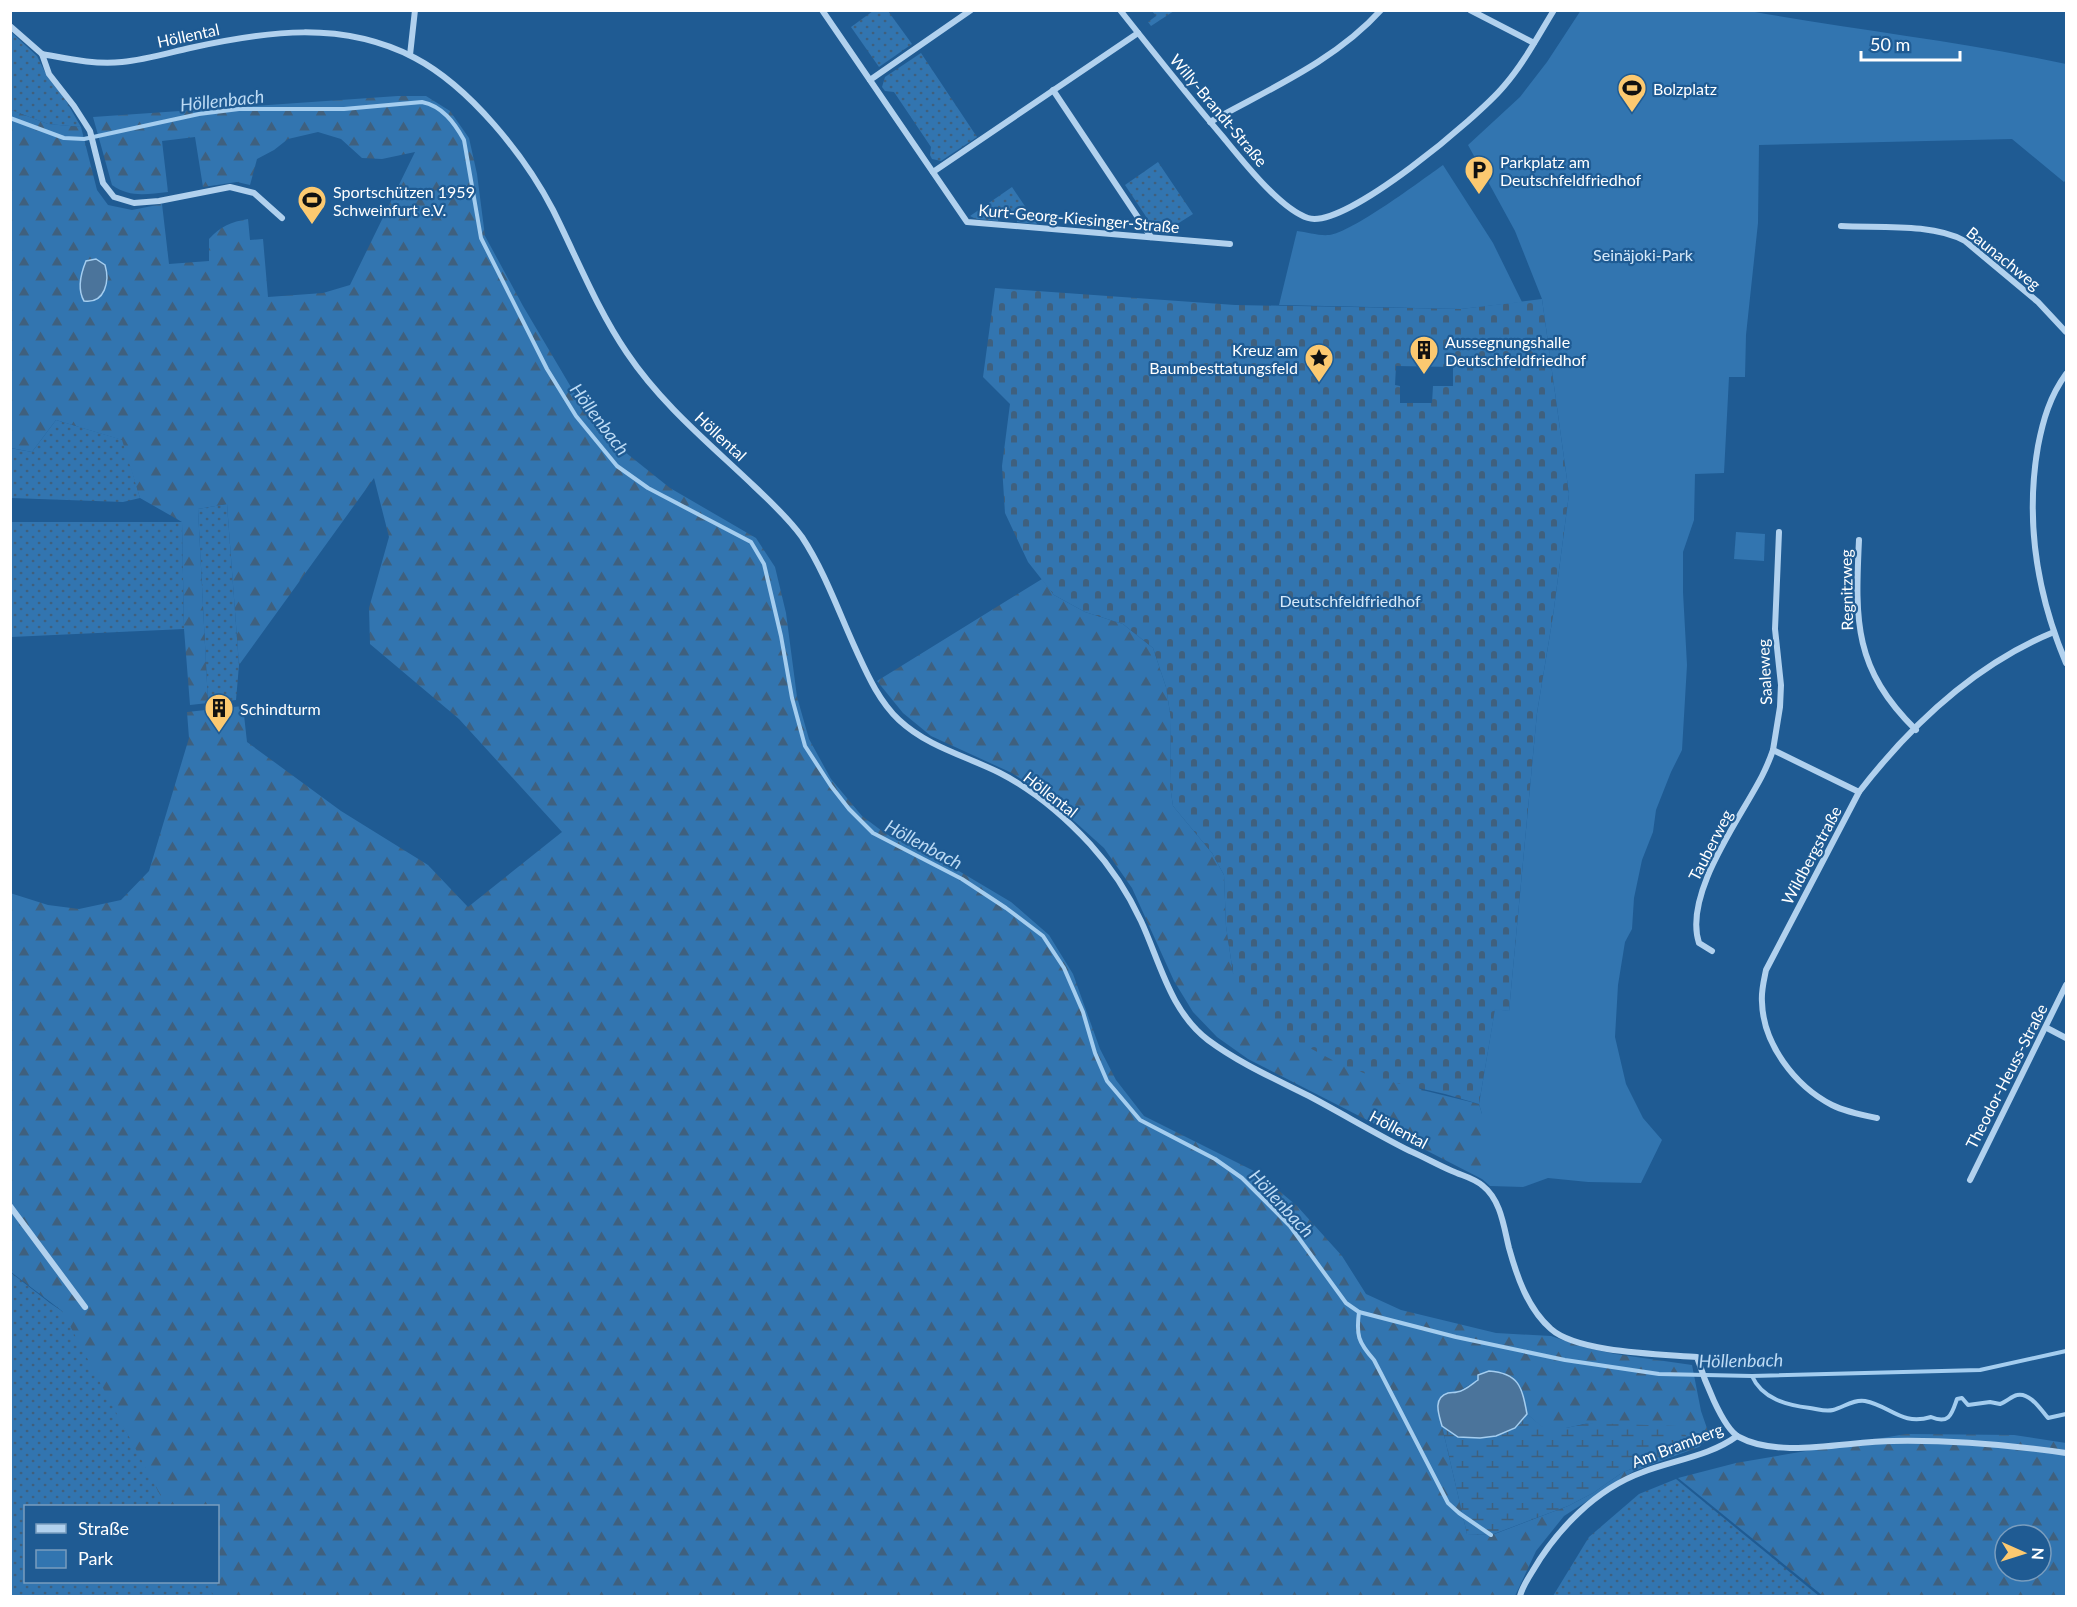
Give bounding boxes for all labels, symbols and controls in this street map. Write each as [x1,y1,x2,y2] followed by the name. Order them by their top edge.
[155,19,221,51] street label: Höllental
[1861,24,1960,62] scale bar
[1870,33,1910,55] text: 50 m
[1166,50,1272,170] street label: Willy-Brandt-Straße
[1616,72,1648,114] sports icon: Bolzplatz
[1653,79,1717,98] place label: Bolzplatz
[179,85,265,115] water label: Höllenbach
[1500,152,1642,189] place label: Parkplatz am Deutschfeldfriedhof
[1463,154,1495,196] parking icon: Parkplatz am Deutschfeldfriedhof
[333,182,475,219] place label: Sportschützen 1959 Schweinfurt e.V.
[296,184,328,226] sports icon: Sportschützen 1959 Schweinfurt e.V.
[978,200,1180,236] street label: Kurt-Georg-Kiesinger-Straße
[1963,222,2045,294] street label: Baunachweg
[1593,245,1694,264] park label: Seinäjoki-Park
[1445,332,1587,369] place label: Aussegnungshalle Deutschfeldfriedhof
[1408,334,1440,376] building icon: Aussegnungshalle Deutschfeldfriedhof
[1149,340,1298,377] place label: Kreuz am Baumbesttatungsfeld
[1303,342,1335,384] place icon: Kreuz am Baumbesttatungsfeld
[566,379,634,459] water label: Höllenbach
[691,407,751,465] street label: Höllental
[1836,549,1856,631] street label: Regnitzweg
[1279,591,1421,610] park label: Deutschfeldfriedhof
[1753,639,1775,705] street label: Saaleweg
[203,692,235,734] building icon: Schindturm
[240,699,321,718] place label: Schindturm
[1020,767,1082,821] street label: Höllental
[1777,803,1845,907] street label: Wildbergstraße
[1684,806,1736,884] street label: Tauberweg
[882,814,966,874] water label: Höllenbach
[1961,1000,2051,1152] street label: Theodor-Heuss-Straße
[1367,1106,1431,1152] street label: Höllental
[1245,1165,1319,1241] water label: Höllenbach
[1699,1348,1783,1372] water label: Höllenbach
[1629,1419,1725,1471] street label: Am Bramberg
[24,1505,219,1583] legend
[78,1517,129,1539] text: Straße
[1993,1523,2053,1583] north arrow
[78,1547,114,1569] text: Park
[2029,1547,2048,1560] text: N

